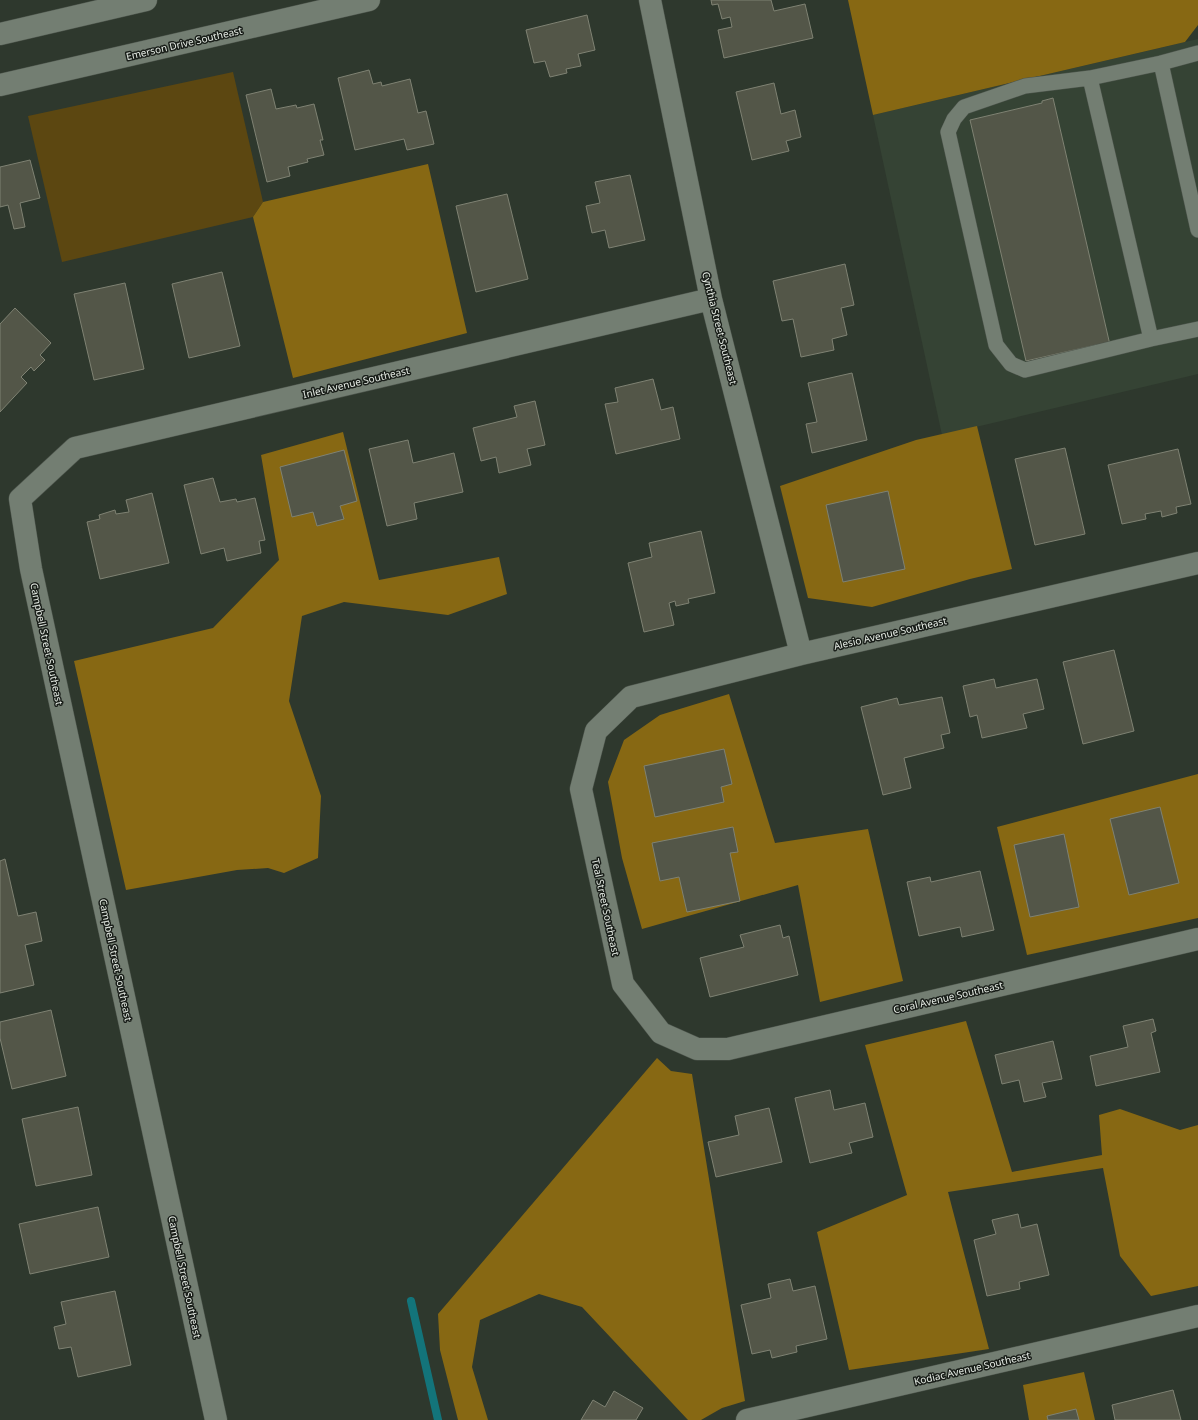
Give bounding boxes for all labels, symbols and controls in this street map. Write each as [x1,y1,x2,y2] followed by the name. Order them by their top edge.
[125,23,244,63] street label: Emerson Drive Southeast
[699,270,741,386] street label: Cynthia Street Southeast
[301,363,411,401] street label: Inlet Avenue Southeast
[27,582,67,707] street label: Campbell Street Southeast
[832,613,948,653] street label: Alesio Avenue Southeast
[589,857,623,957] street label: Teal Street Southeast
[96,898,136,1023] street label: Campbell Street Southeast
[892,977,1004,1016] street label: Coral Avenue Southeast
[165,1215,205,1340] street label: Campbell Street Southeast
[913,1348,1032,1388] street label: Kodiac Avenue Southeast

